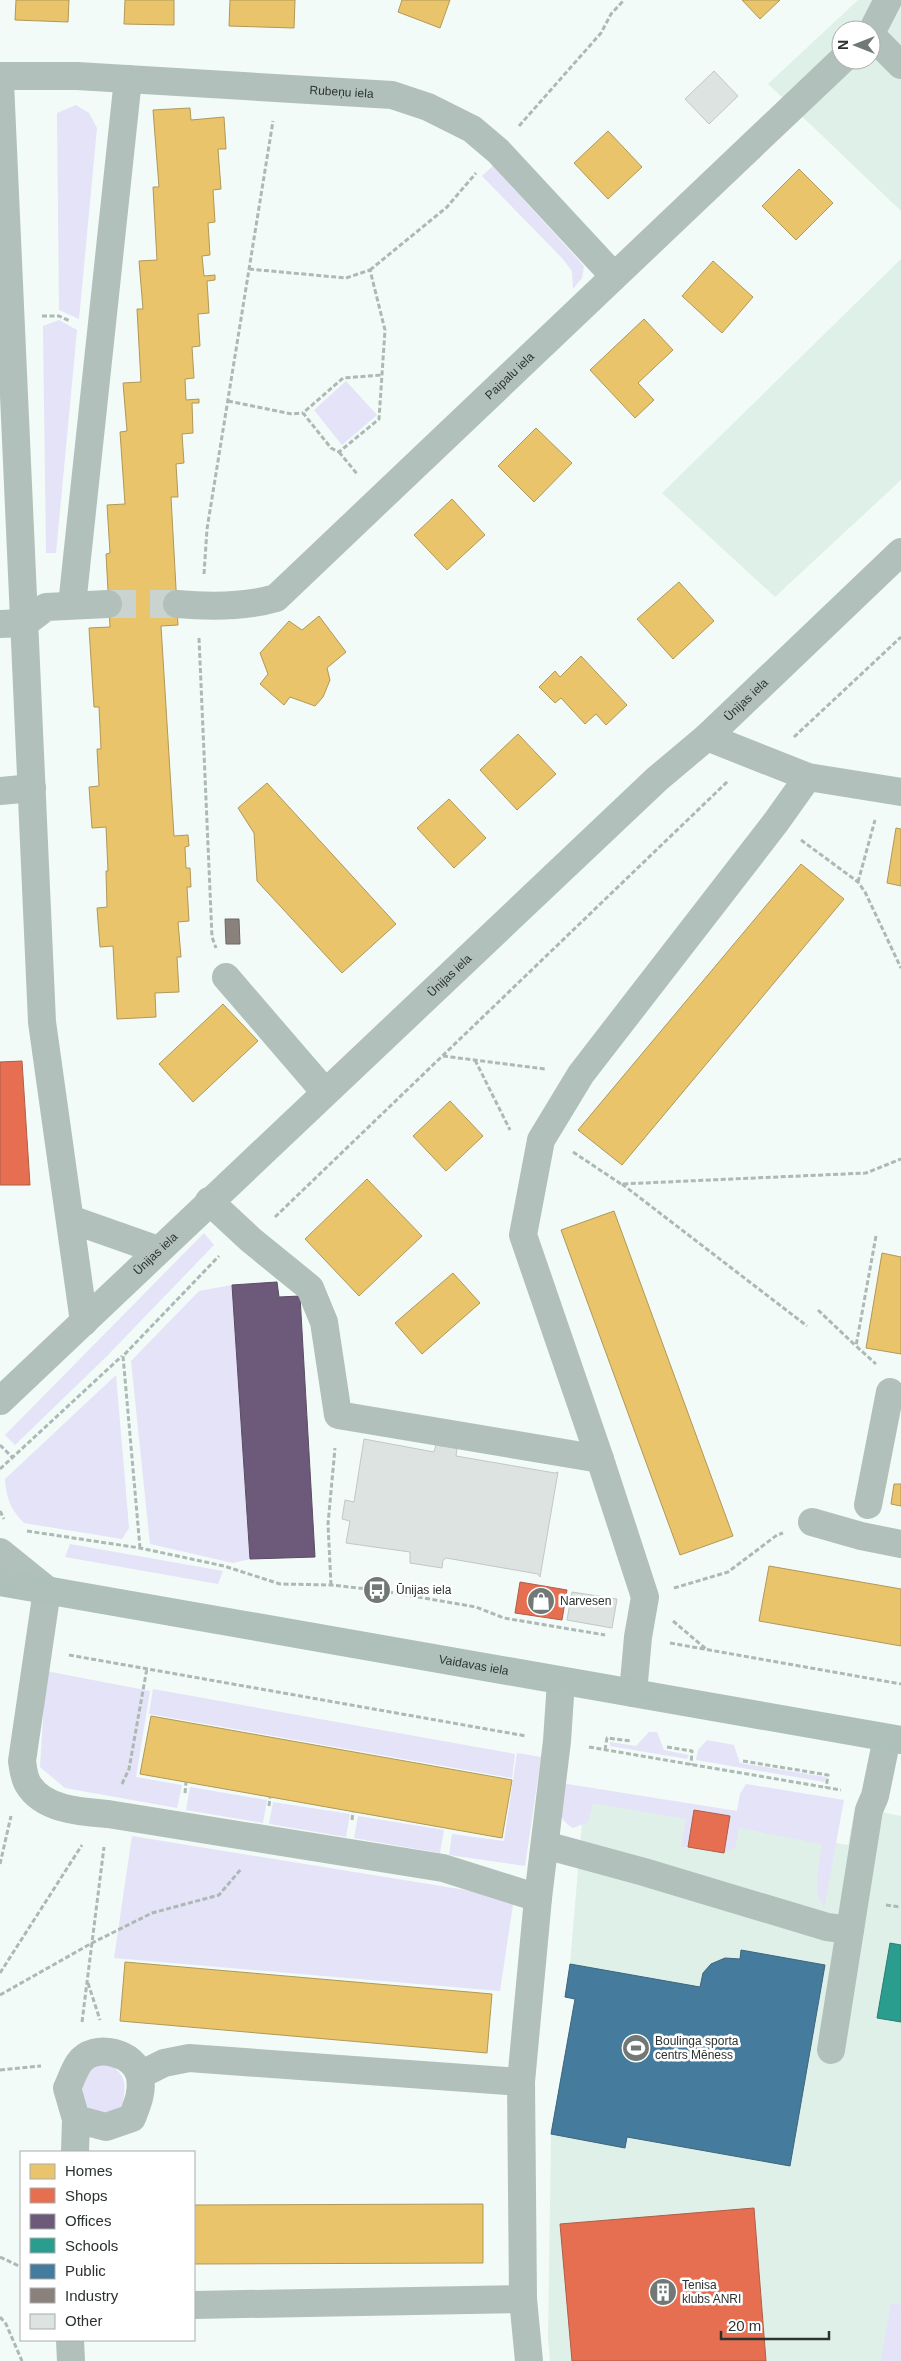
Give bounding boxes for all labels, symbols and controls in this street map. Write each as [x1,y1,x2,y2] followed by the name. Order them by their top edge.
[831,20,881,70] north arrow
[835,40,851,50] text: N
[309,83,374,101] street label: Rubeņu iela
[482,349,537,402] street label: Paipalu iela
[721,675,771,724] street label: Ūnijas iela
[425,951,475,1000] street label: Ūnijas iela
[130,1230,181,1278] street label: Ūnijas iela
[362,1575,392,1605] bus stop icon: Ūnijas iela
[396,1583,452,1597] place label: Ūnijas iela
[526,1586,556,1616] shop icon: Narvesen
[560,1594,611,1608] place label: Narvesen
[438,1652,510,1678] street label: Vaidavas iela
[621,2033,651,2063] sports icon: Boulinga sporta centrs Mēness
[655,2034,739,2062] place label: Boulinga sporta centrs Mēness
[20,2151,195,2341] legend
[65,2162,113,2179] text: Homes
[65,2187,108,2204] text: Shops
[65,2212,111,2229] text: Offices
[65,2237,118,2254] text: Schools
[65,2262,106,2279] text: Public
[648,2277,678,2307] building icon: Tenisa klubs ANRI
[682,2278,741,2306] place label: Tenisa klubs ANRI
[65,2287,119,2304] text: Industry
[721,2308,828,2340] scale bar
[65,2312,103,2329] text: Other
[728,2317,761,2334] text: 20 m

